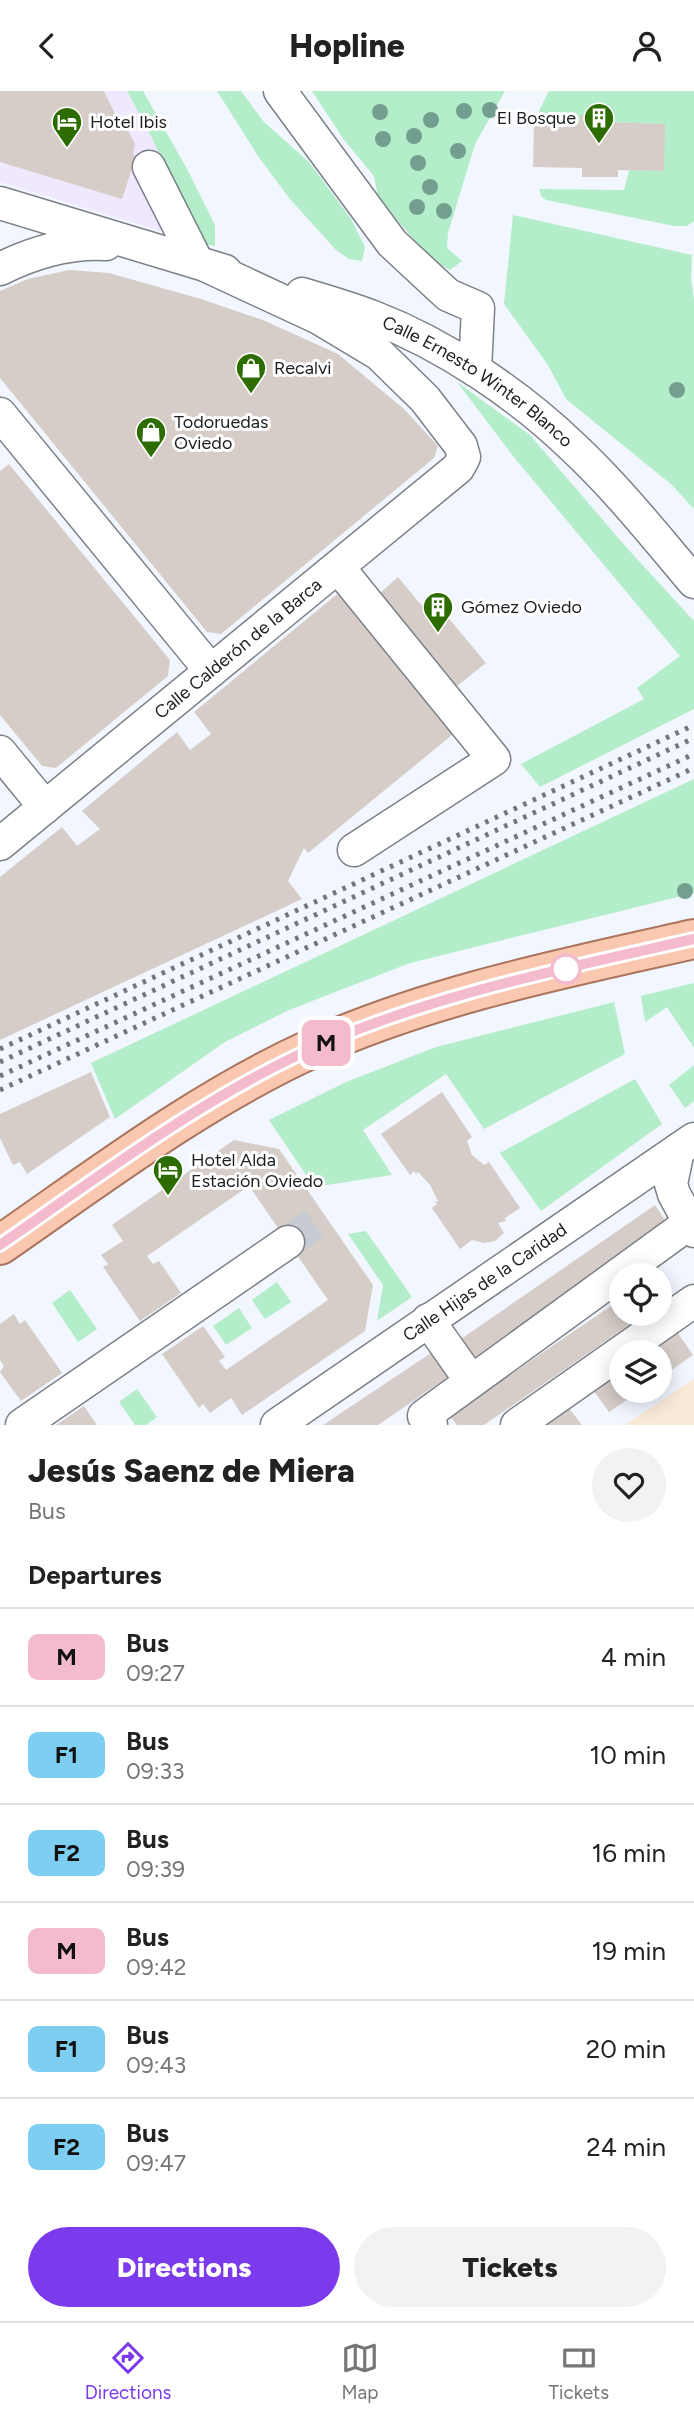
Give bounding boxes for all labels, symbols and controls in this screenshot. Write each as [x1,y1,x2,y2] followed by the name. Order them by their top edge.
[28,27,66,65] icon: back
[289,27,405,65] text: Hopline
[628,27,666,65] icon: person
[582,101,616,145] building icon: El Bosque
[50,105,84,149] hotel icon: Hotel Ibis
[497,107,576,129] place label: El Bosque
[90,111,167,133] place label: Hotel Ibis
[379,311,577,452] street label: Calle Ernesto Winter Blanco
[234,351,268,395] shop icon: Recalvi
[274,357,332,379] place label: Recalvi
[174,411,268,454] place label: Todoruedas Oviedo
[134,415,168,459] shop icon: Todoruedas Oviedo
[150,574,326,724] street label: Calle Calderón de la Barca
[421,590,455,634] building icon: Gómez Oviedo
[461,596,582,618] place label: Gómez Oviedo
[551,954,581,984] unlabelled marker
[303,1020,349,1066] line badge: M
[316,1028,336,1057] text: M
[191,1149,323,1192] place label: Hotel Alda Estación Oviedo
[151,1153,185,1197] hotel icon: Hotel Alda Estación Oviedo
[399,1218,571,1346] street label: Calle Hijas de la Caridad
[609,1263,672,1403] map controls
[609,1263,672,1326] button: locate
[609,1340,672,1403] button: layers
[592,1448,666,1522] button: heart
[28,1451,355,1490] text: Jesús Saenz de Miera
[28,1497,66,1525] text: Bus
[28,1559,162,1591] text: Departures
[126,1627,169,1659] text: Bus
[601,1641,666,1673] text: 4 min
[56,1642,77,1671] text: M
[126,1659,185,1687] text: 09:27
[126,1725,169,1757] text: Bus
[590,1739,666,1771] text: 10 min
[55,1740,78,1769] text: F1
[126,1757,185,1785] text: 09:33
[126,1823,169,1855] text: Bus
[591,1837,666,1869] text: 16 min
[53,1838,80,1867] text: F2
[126,1855,185,1883] text: 09:39
[126,1921,169,1953] text: Bus
[591,1935,666,1967] text: 19 min
[56,1936,77,1965] text: M
[126,1953,187,1981] text: 09:42
[126,2019,169,2051] text: Bus
[586,2033,666,2065] text: 20 min
[55,2034,78,2063] text: F1
[126,2051,186,2079] text: 09:43
[126,2117,169,2149] text: Bus
[586,2131,666,2163] text: 24 min
[53,2132,80,2161] text: F2
[126,2149,186,2177] text: 09:47
[28,2227,340,2307] button: Directions
[354,2227,666,2307] button: Tickets
[85,2339,171,2404] tab: Directions
[341,2339,379,2404] tab: Map
[549,2339,609,2404] tab: Tickets

